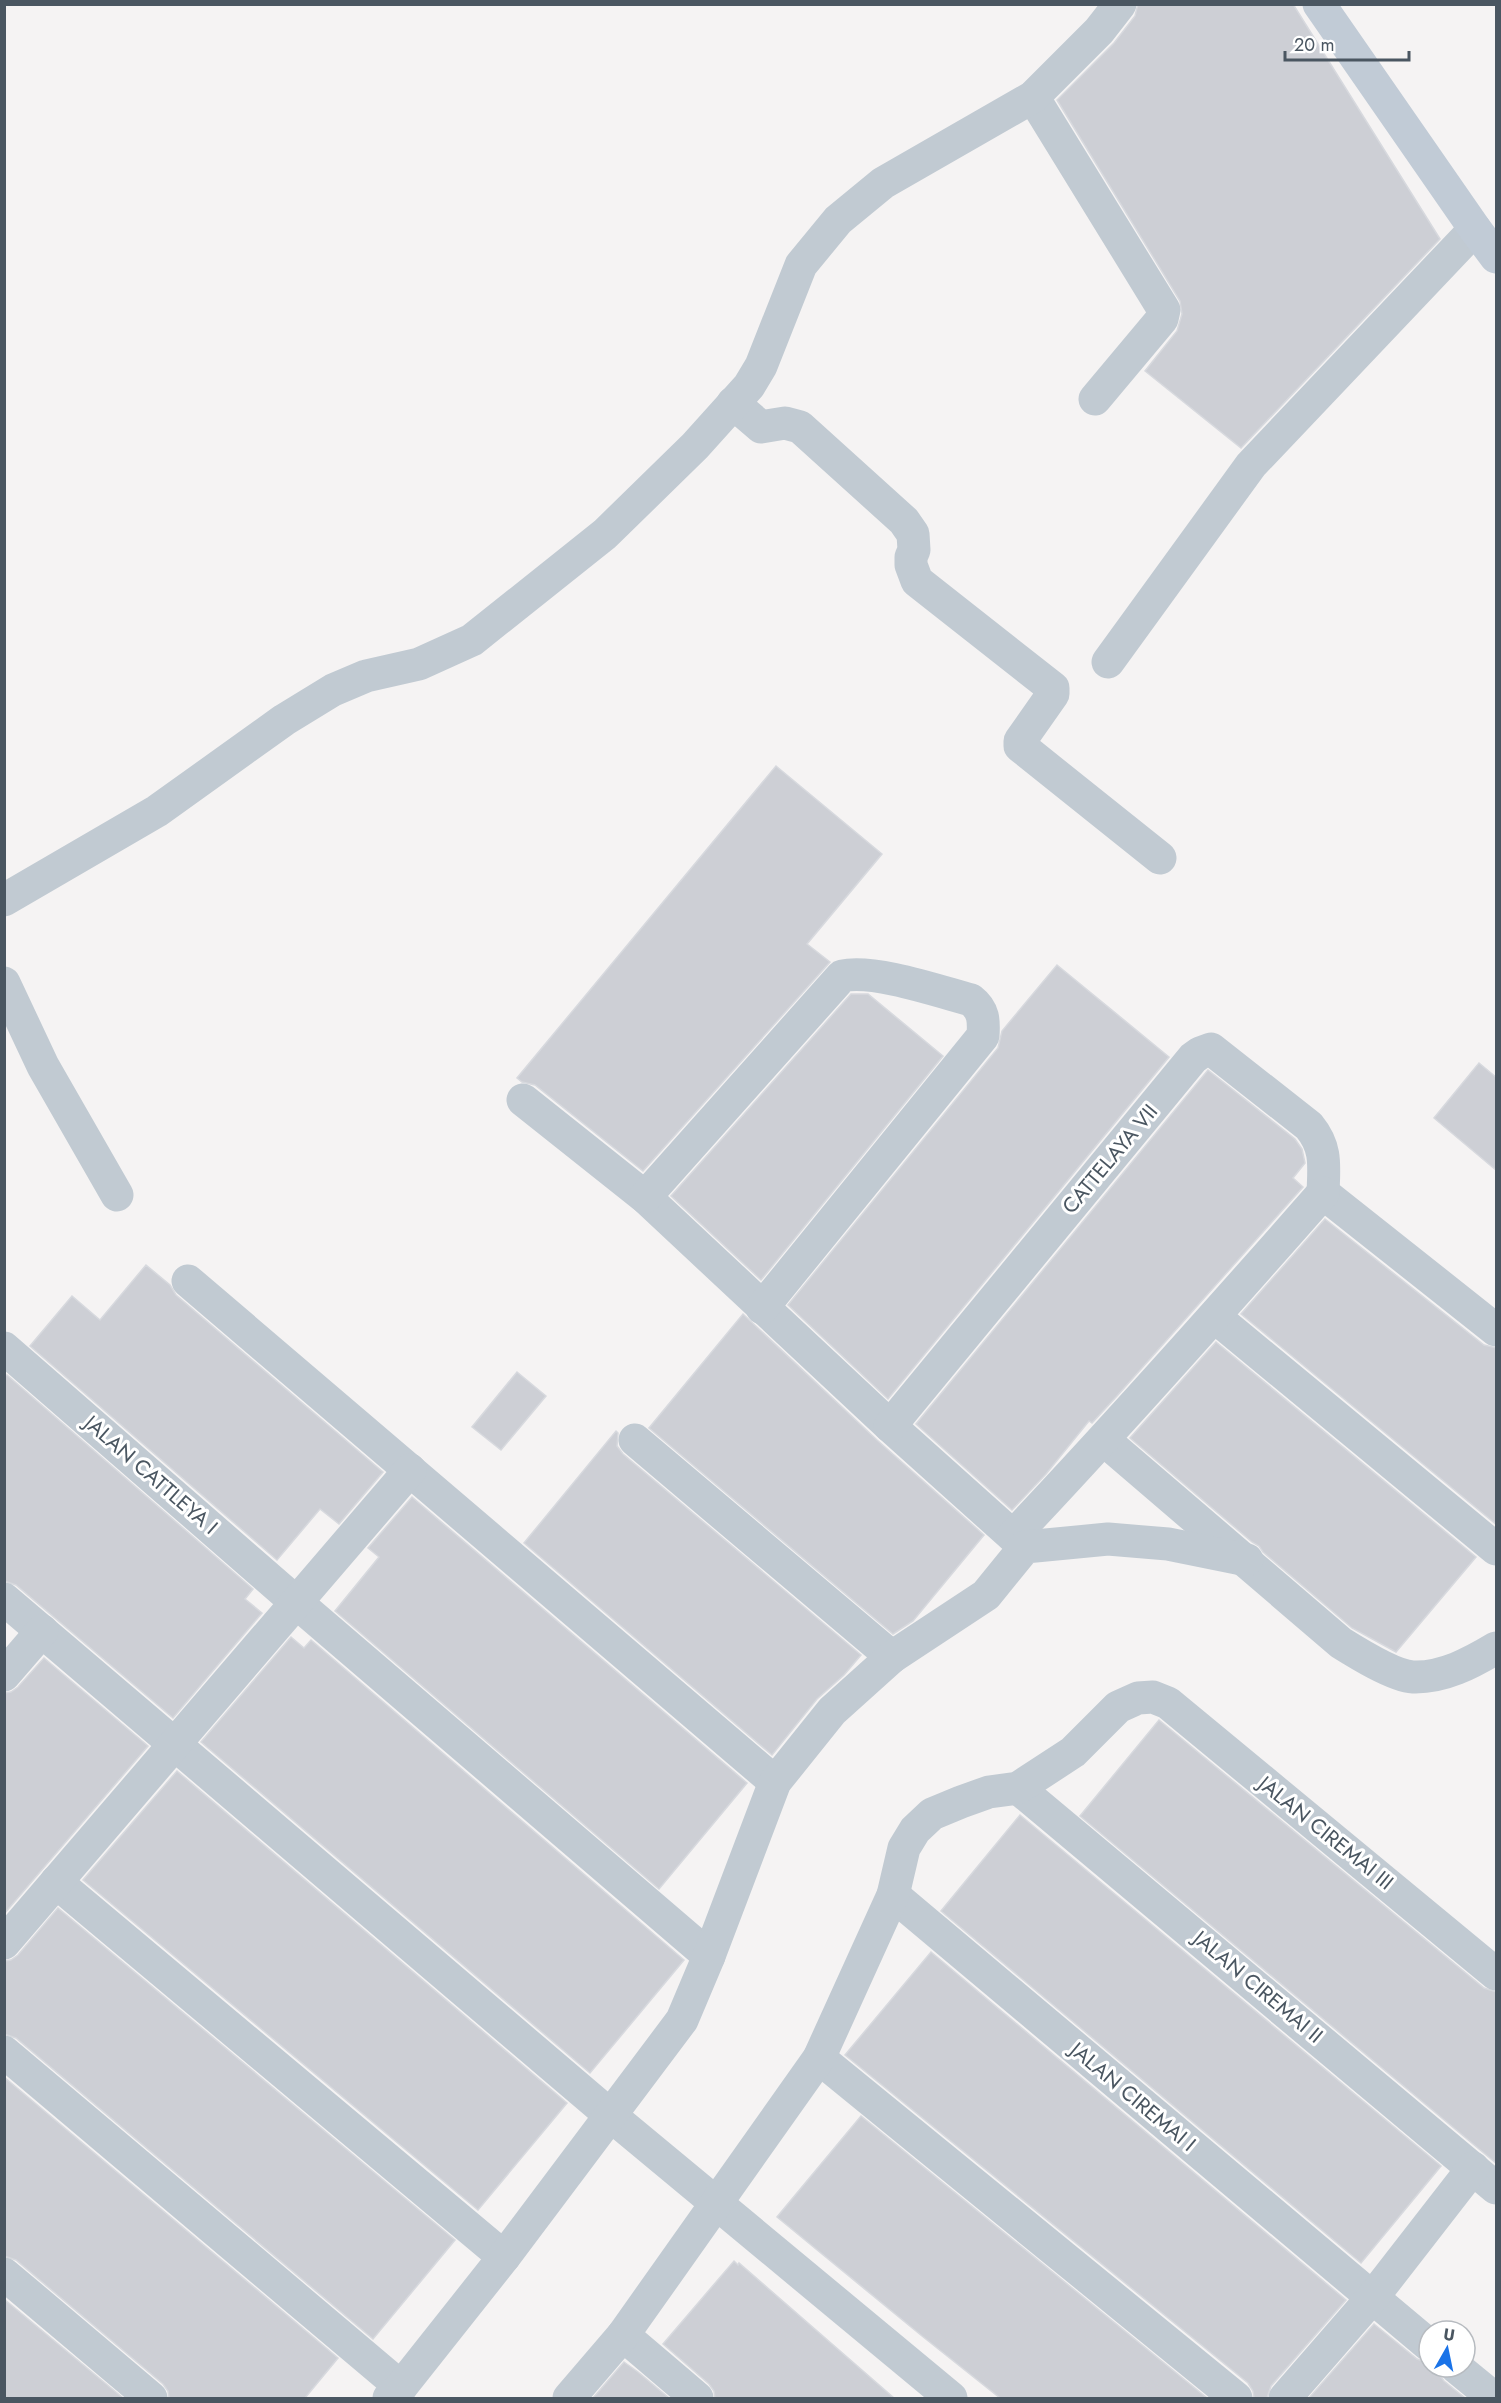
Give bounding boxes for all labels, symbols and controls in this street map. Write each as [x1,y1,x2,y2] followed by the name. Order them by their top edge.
[1285,24,1410,62] scale bar
[1294,32,1334,58] text: 20 m
[1055,1098,1165,1220] street label: CATTELAYA VII
[75,1407,224,1541] street label: JALAN CATTLEYA I
[1250,1767,1400,1897] street label: JALAN CIREMAI III
[1184,1922,1329,2050] street label: JALAN CIREMAI II
[1061,2034,1202,2159] street label: JALAN CIREMAI I
[1417,2319,1477,2379] north arrow
[1442,2322,1457,2347] text: U

